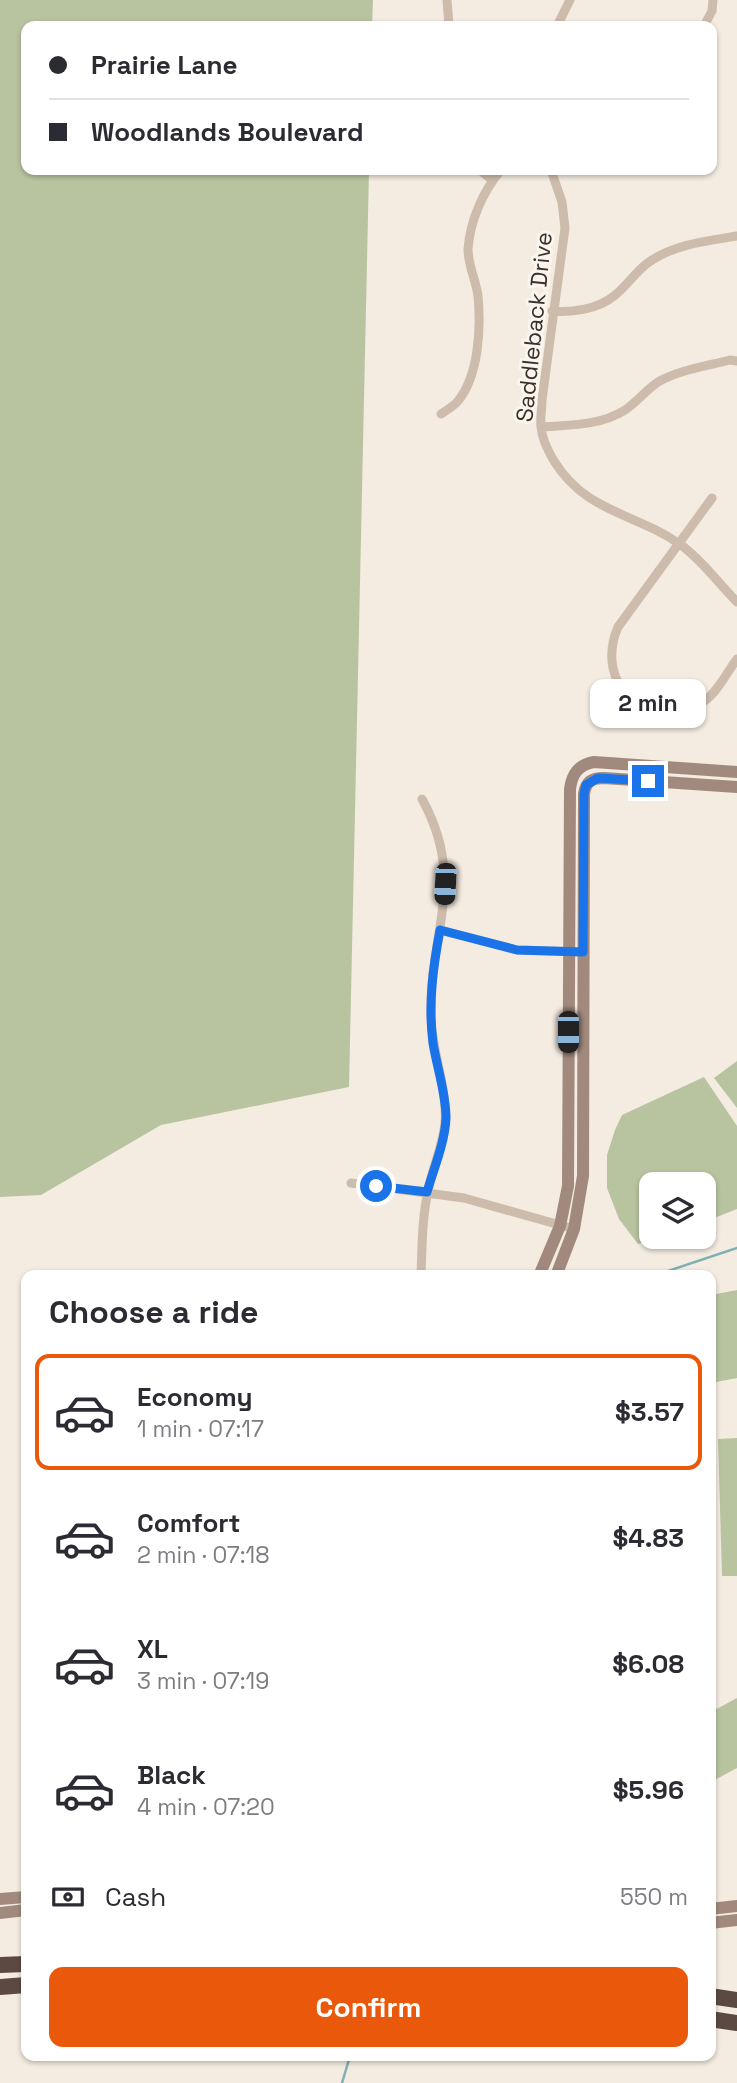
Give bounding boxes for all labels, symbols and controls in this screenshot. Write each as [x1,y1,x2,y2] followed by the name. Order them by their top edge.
[91,48,238,82] text: Prairie Lane
[91,115,364,149] text: Woodlands Boulevard
[509,231,559,423] street label: Saddleback Drive
[590,680,706,728] callout: 2 min
[618,688,678,718] text: 2 min
[632,765,664,797] route end
[434,862,457,906] car
[558,1011,579,1053] car
[360,1170,392,1202] route start
[639,1172,716,1249] map controls
[639,1172,716,1249] button: layers
[49,1292,259,1332] text: Choose a ride
[137,1380,253,1414] text: Economy
[53,1381,116,1444] icon: car
[615,1395,684,1429] text: $3.57
[137,1414,264,1444] text: 1 min · 07:17
[137,1506,240,1540] text: Comfort
[53,1507,116,1570] icon: car
[613,1521,684,1555] text: $4.83
[137,1540,269,1570] text: 2 min · 07:18
[137,1632,168,1666] text: XL
[53,1633,116,1696] icon: car
[612,1647,684,1681] text: $6.08
[137,1666,269,1696] text: 3 min · 07:19
[137,1758,206,1792] text: Black
[53,1759,116,1822] icon: car
[613,1773,684,1807] text: $5.96
[137,1792,275,1822] text: 4 min · 07:20
[49,1878,87,1916] icon: cash
[105,1880,166,1914] text: Cash
[620,1882,688,1912] text: 550 m
[49,1967,688,2047] button: Confirm

